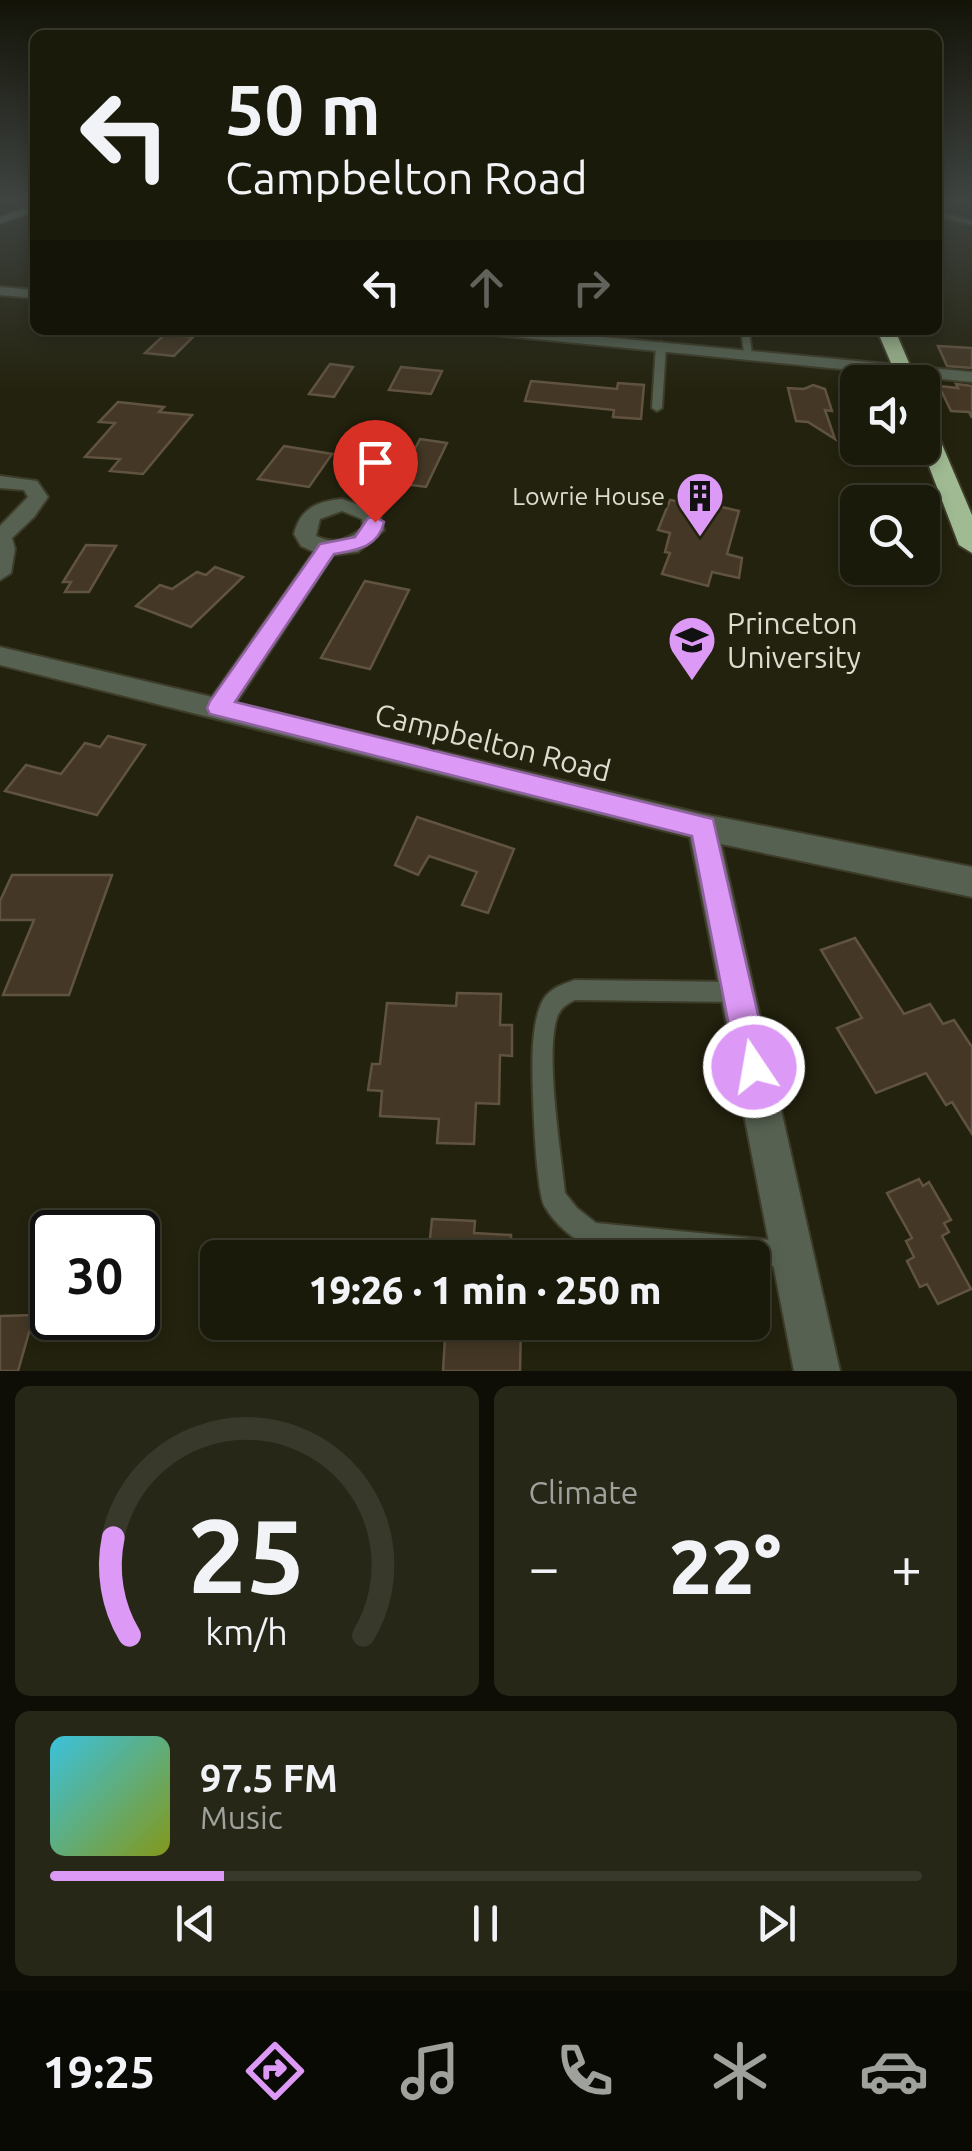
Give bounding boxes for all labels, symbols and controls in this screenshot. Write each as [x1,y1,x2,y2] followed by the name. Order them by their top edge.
[60,70,190,200] icon: left
[225,70,381,148] text: 50 m
[225,152,588,203] text: Campbelton Road
[354,260,409,315] icon: left
[459,260,514,315] icon: ahead
[564,260,619,315] icon: right
[840,365,940,585] map controls
[840,365,940,465] button: sound
[333,420,418,523] pin
[348,435,403,490] icon: arrive
[674,470,726,538] building icon: Lowrie House
[512,482,665,510] place label: Lowrie House
[840,485,940,585] button: search
[727,606,861,674] place label: Princeton University
[666,614,718,682] school or university icon: Princeton University
[372,696,614,788] street label: Campbelton Road
[702,1015,806,1119] position arrow
[30,1210,160,1340] speed limit sign: 30
[308,1269,662,1311] text: 19:26 · 1 min · 250 m
[529,1474,639,1510] text: Climate
[188,1496,305,1613] text: 25
[669,1524,781,1608] text: 22°
[529,1536,560,1597] text: −
[891,1536,922,1597] text: +
[205,1612,288,1652] text: km/h
[200,1757,338,1799] text: 97.5 FM
[200,1799,283,1835] text: Music
[168,1896,223,1951] icon: previous
[458,1896,513,1951] icon: pause
[749,1896,804,1951] icon: next
[240,2036,310,2106] icon: directions
[395,2036,465,2106] icon: music
[550,2036,620,2106] icon: phone
[705,2036,775,2106] icon: climate
[859,2036,929,2106] icon: car
[42,2046,155,2097] text: 19:25

